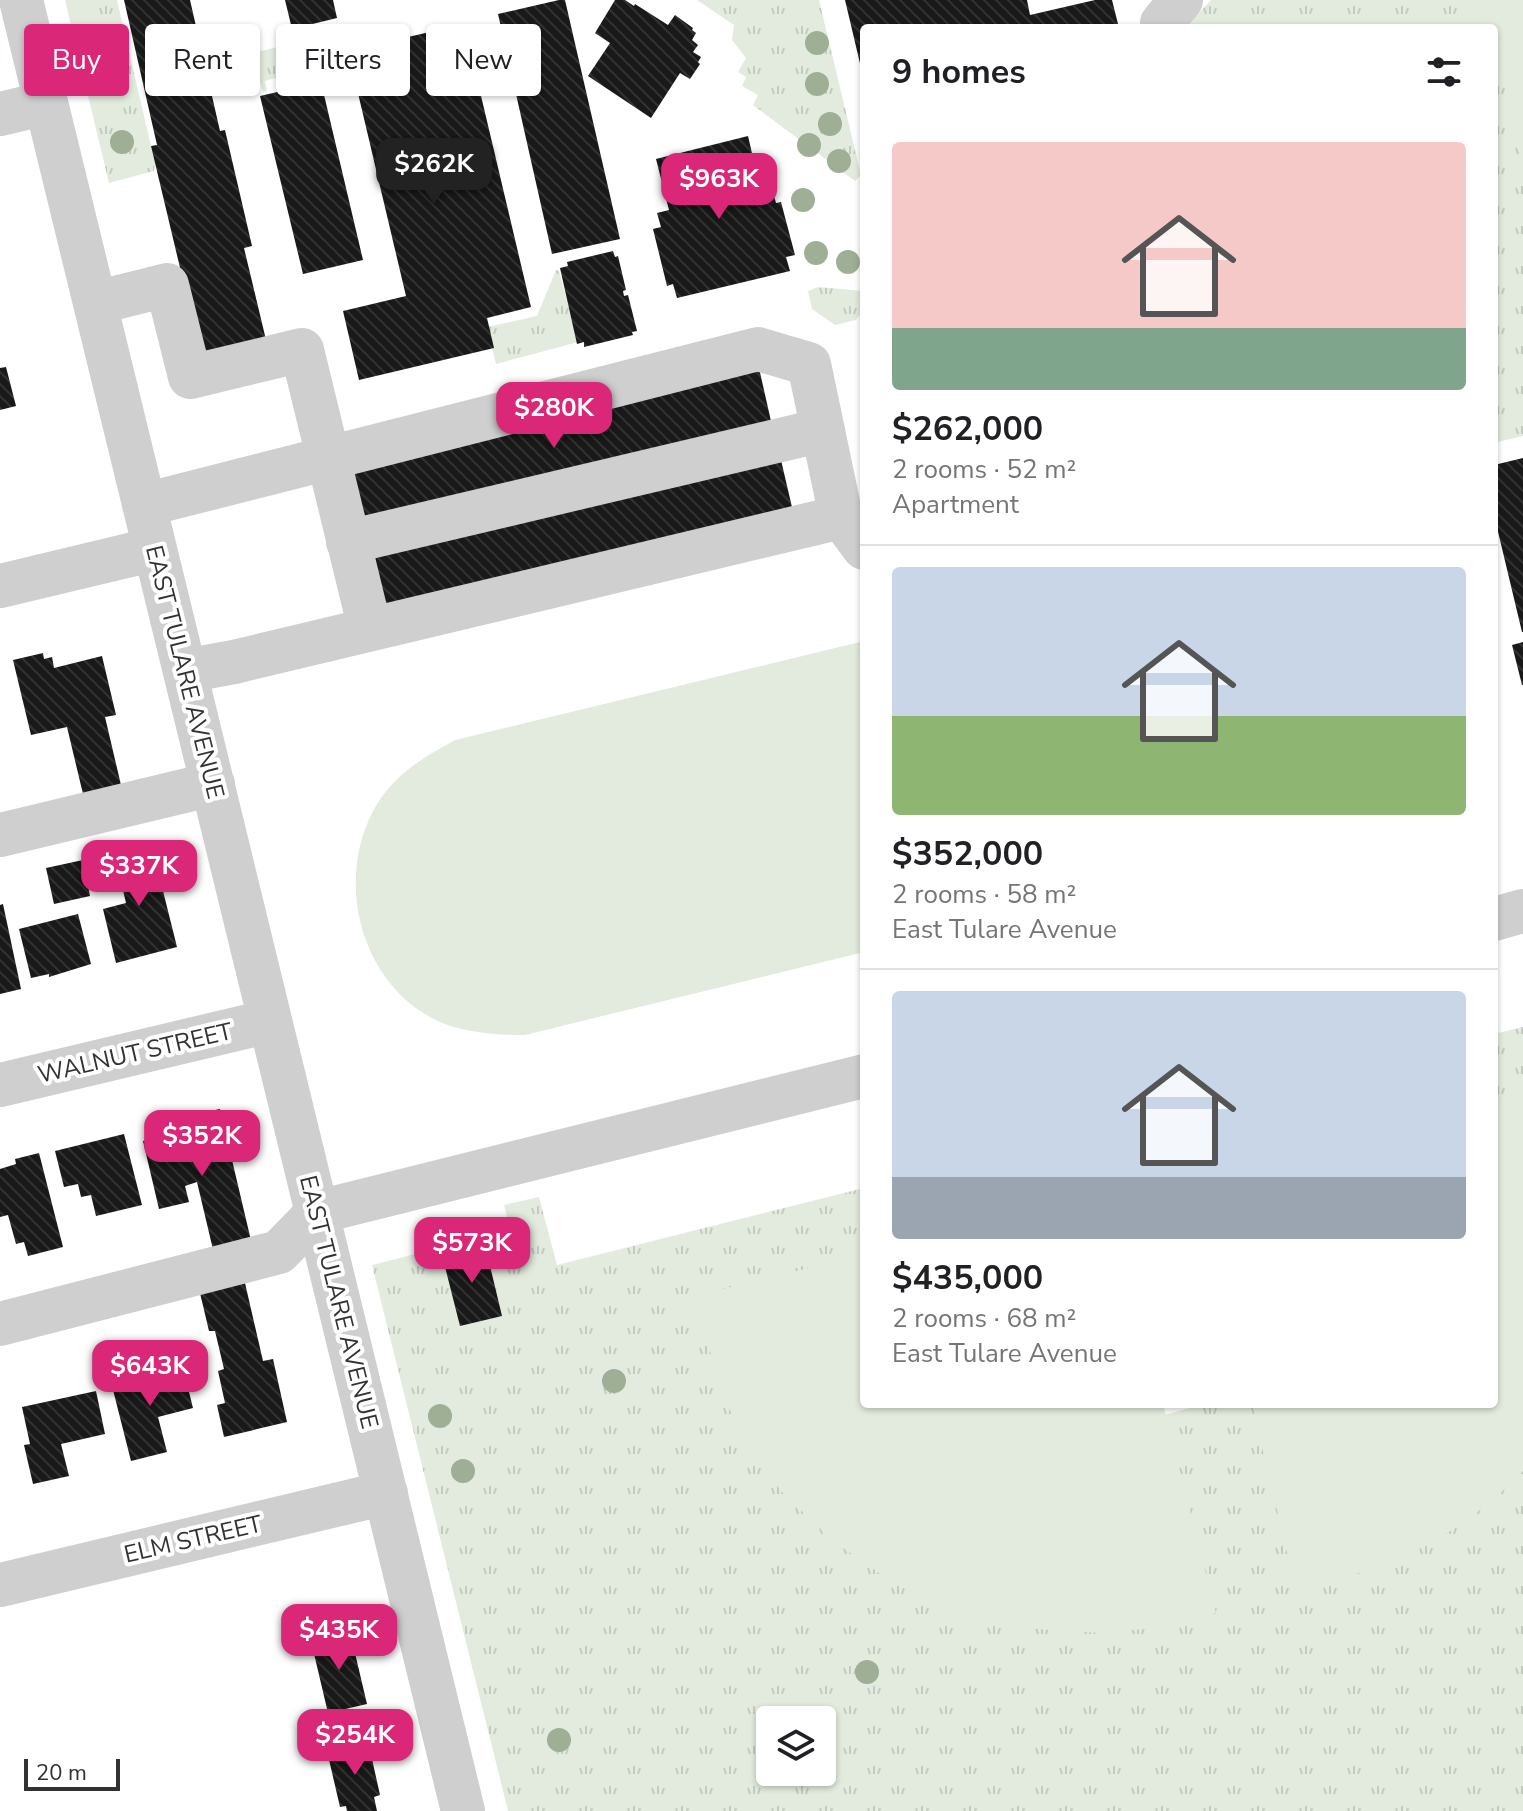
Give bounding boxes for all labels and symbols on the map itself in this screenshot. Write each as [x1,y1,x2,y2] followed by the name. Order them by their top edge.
[378,138,490,206] pin: $262K
[663,153,775,221] pin: $963K
[498,382,610,450] pin: $280K
[138,542,232,802] street label: EAST TULARE AVENUE
[83,840,195,908] pin: $337K
[35,1015,236,1091] street label: WALNUT STREET
[146,1110,258,1178] pin: $352K
[292,1172,386,1432] street label: EAST TULARE AVENUE
[416,1217,528,1285] pin: $573K
[94,1340,206,1408] pin: $643K
[121,1507,266,1570] street label: ELM STREET
[283,1604,395,1672] pin: $435K
[299,1709,411,1777] pin: $254K
[24,1755,120,1791] scale bar

